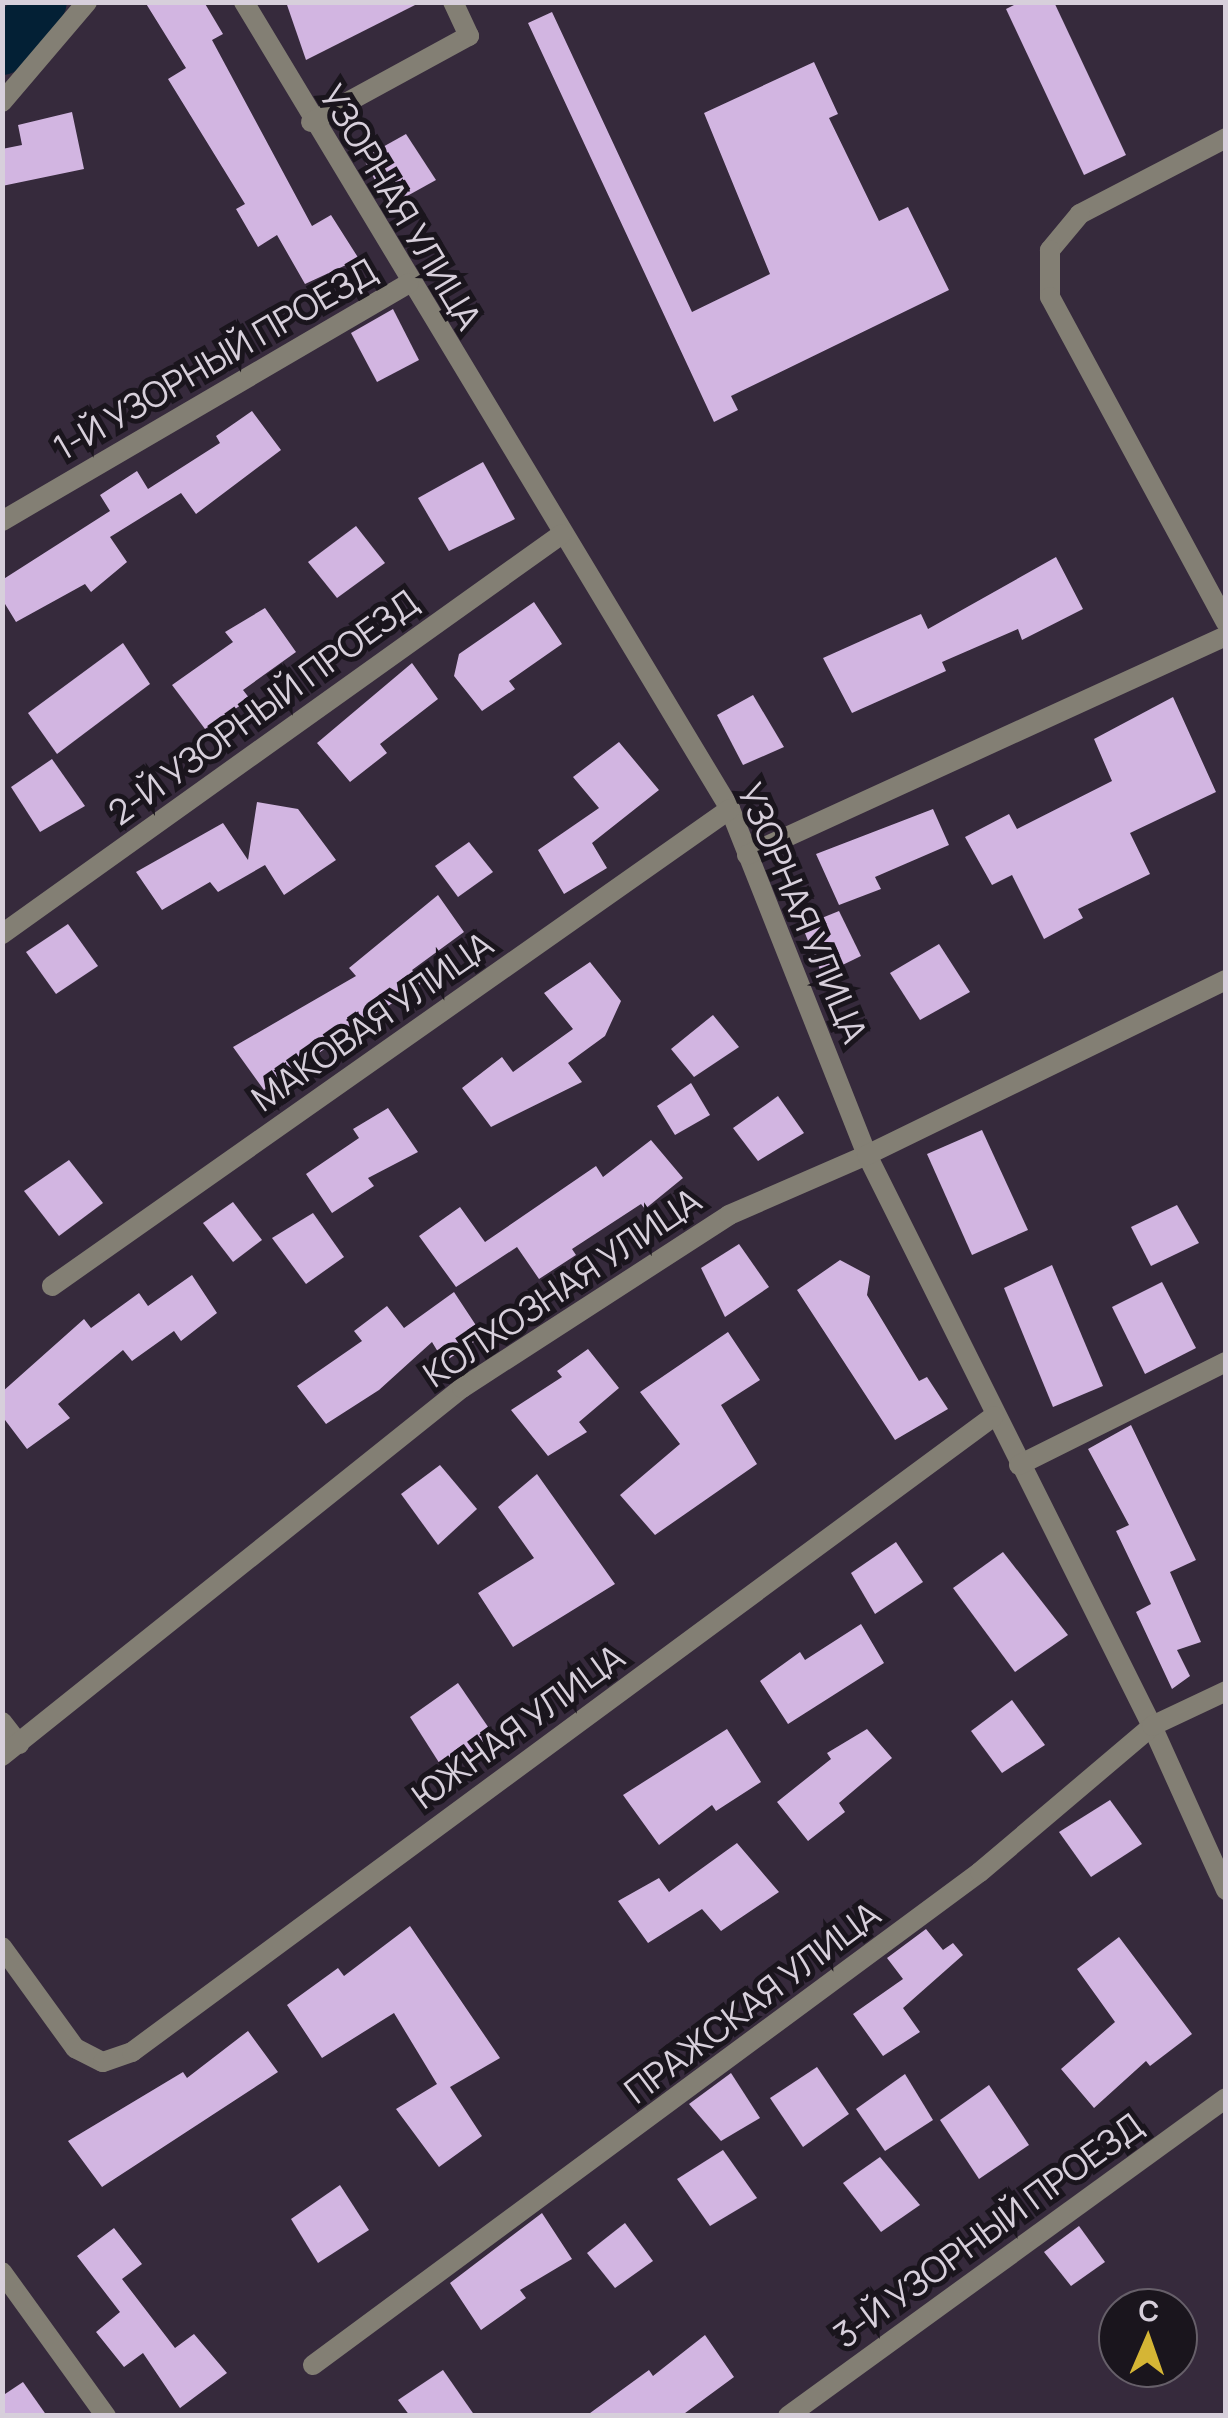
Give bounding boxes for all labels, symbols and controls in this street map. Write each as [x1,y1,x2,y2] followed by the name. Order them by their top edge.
[311,77,491,337] street label: УЗОРНАЯ УЛИЦА
[46,249,384,469] street label: 1-Й УЗОРНЫЙ ПРОЕЗД
[100,581,426,833] street label: 2-Й УЗОРНЫЙ ПРОЕЗД
[729,777,877,1049] street label: УЗОРНАЯ УЛИЦА
[244,922,500,1120] street label: МАКОВАЯ УЛИЦА
[415,1179,709,1395] street label: КОЛХОЗНАЯ УЛИЦА
[404,1635,632,1817] street label: ЮЖНАЯ УЛИЦА
[616,1892,888,2112] street label: ПРАЖСКАЯ УЛИЦА
[825,2104,1151,2356] street label: 3-Й УЗОРНЫЙ ПРОЕЗД
[1098,2288,1198,2388] north arrow
[1138,2291,1160,2329] text: С

